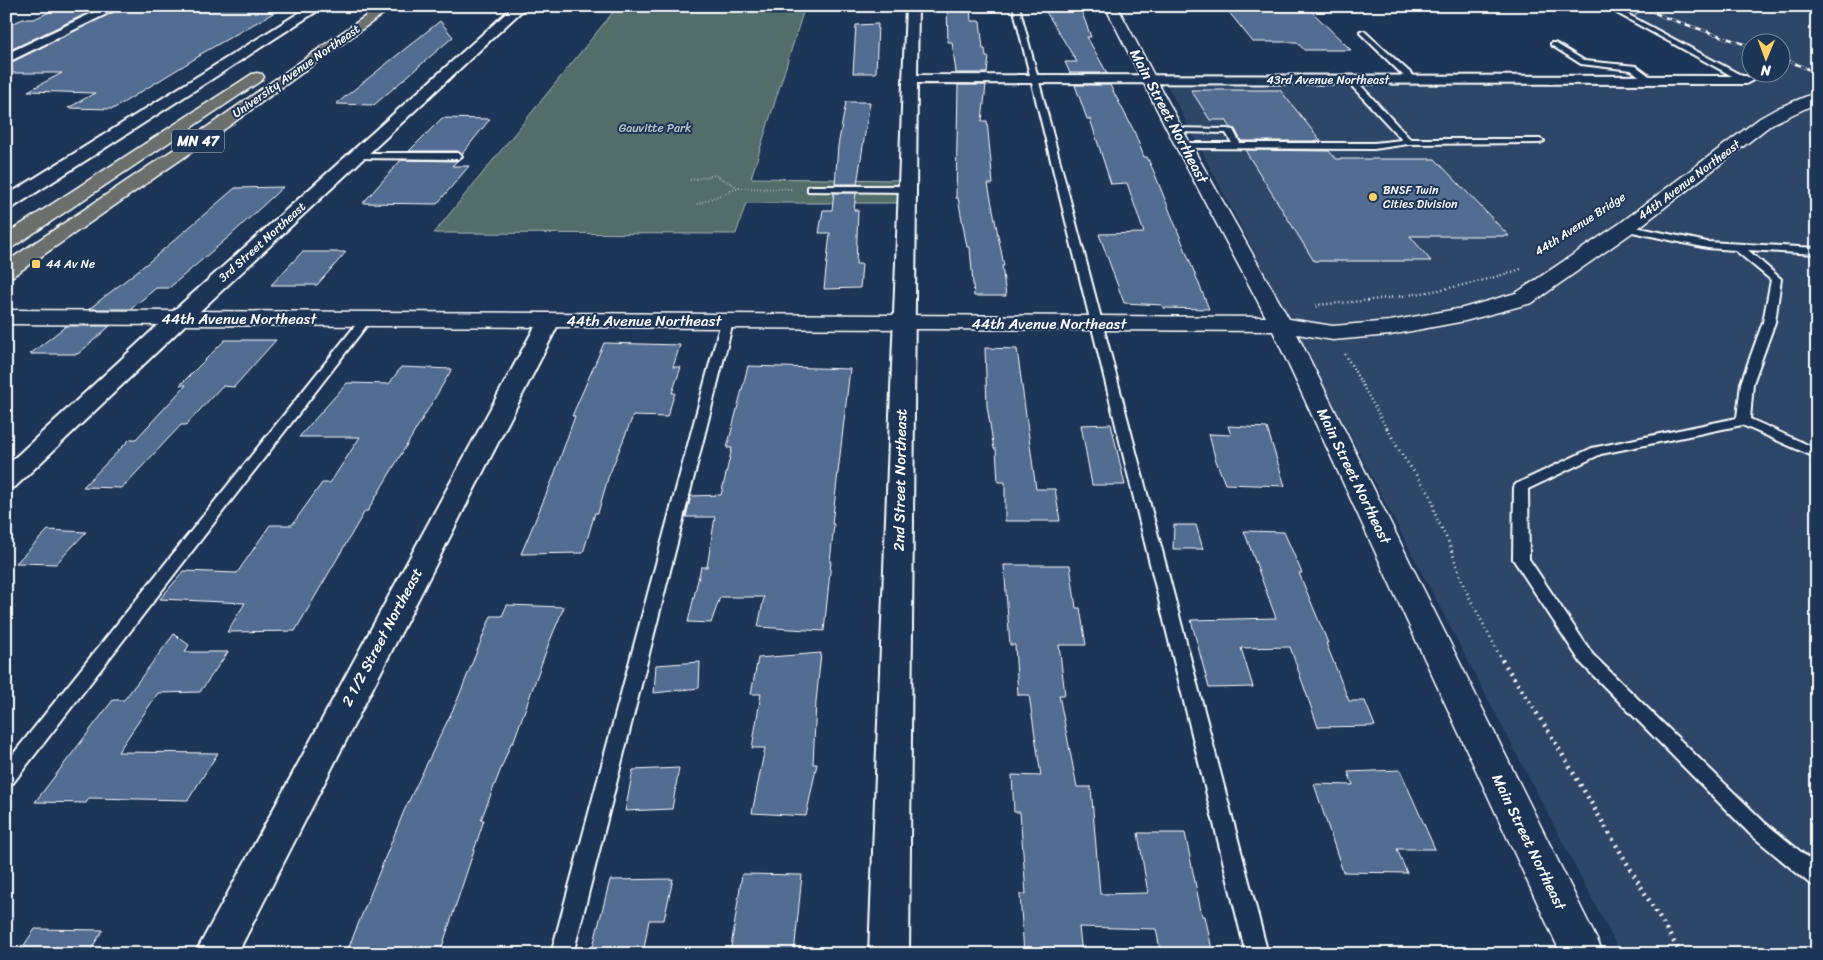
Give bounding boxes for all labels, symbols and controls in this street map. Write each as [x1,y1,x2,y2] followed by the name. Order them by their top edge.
[227,18,365,124] street label: University Avenue Northeast
[1740,32,1790,82] north arrow
[1122,44,1216,189] street label: Main Street Northeast
[1760,58,1772,83] text: N
[1267,69,1391,91] street label: 43rd Avenue Northeast
[619,117,692,139] park label: Gauvitte Park
[172,130,224,152] road number: MN 47
[1633,133,1746,226] street label: 44th Avenue Northeast
[1383,179,1458,215] place label: BNSF Twin Cities Division
[1530,186,1630,262] street label: 44th Avenue Bridge
[1367,191,1379,203] marker: BNSF Twin Cities Division
[213,196,311,288] street label: 3rd Street Northeast
[46,253,95,275] place label: 44 Av Ne
[30,258,42,270] marker: 44 Av Ne
[161,306,318,332] street label: 44th Avenue Northeast
[566,308,723,334] street label: 44th Avenue Northeast
[971,311,1128,337] street label: 44th Avenue Northeast
[1310,403,1399,550] street label: Main Street Northeast
[886,408,914,551] street label: 2nd Street Northeast
[334,563,430,711] street label: 2 1/2 Street Northeast
[1485,769,1574,916] street label: Main Street Northeast

